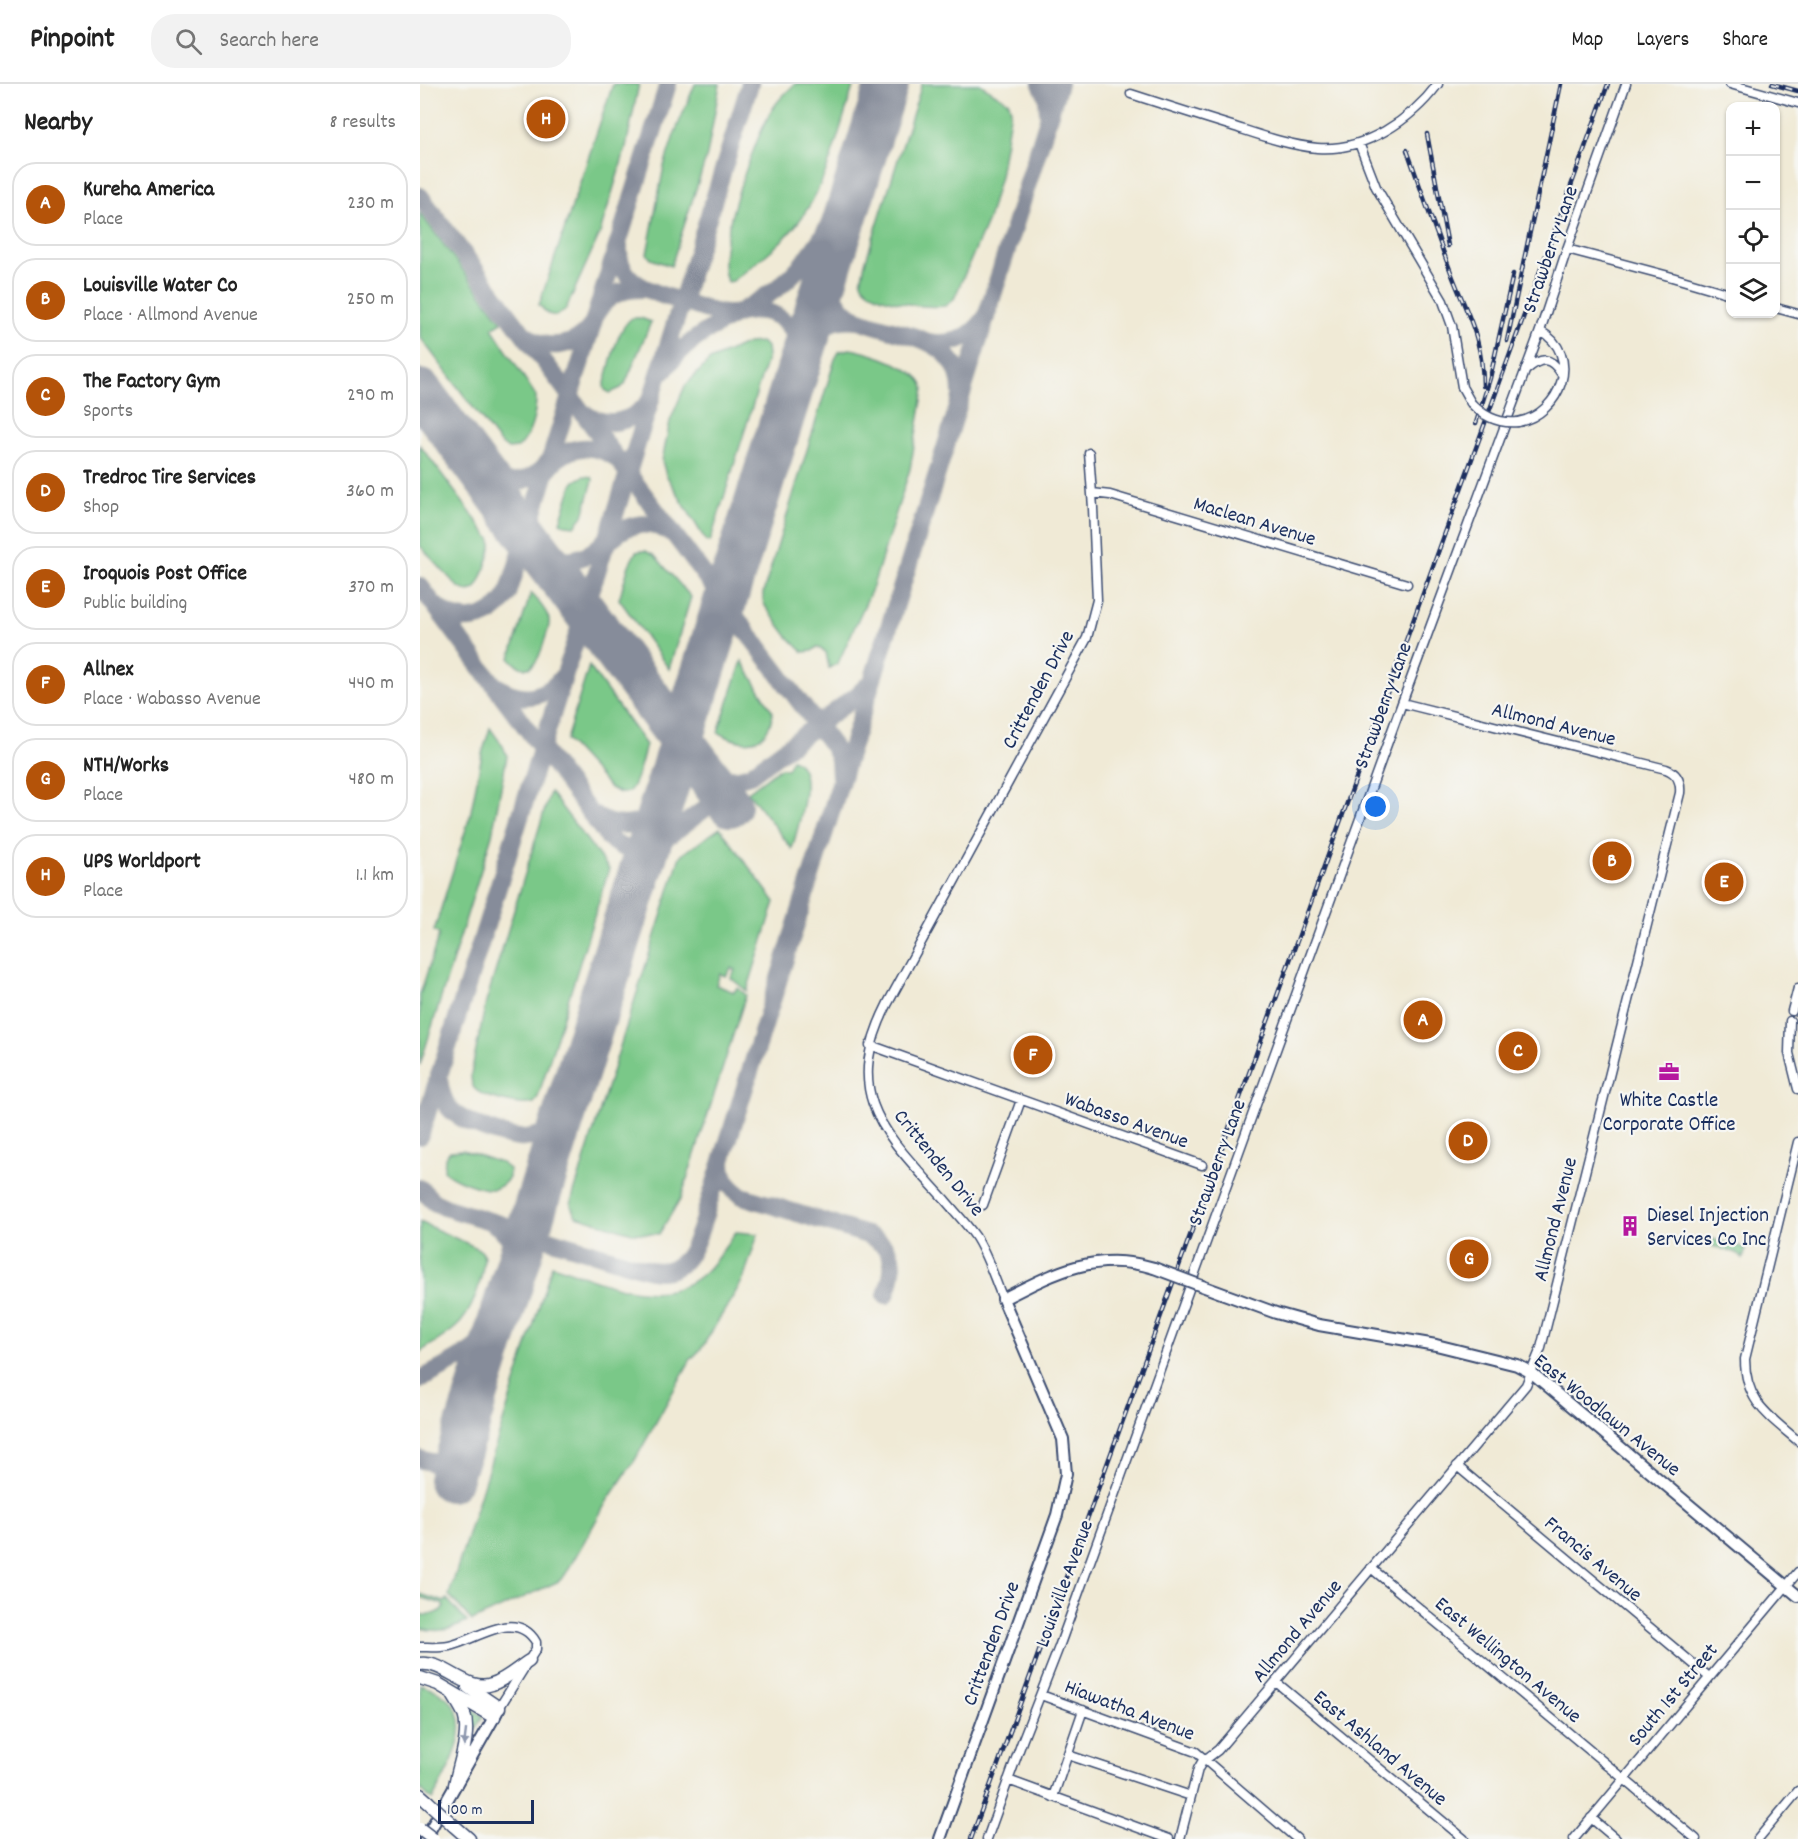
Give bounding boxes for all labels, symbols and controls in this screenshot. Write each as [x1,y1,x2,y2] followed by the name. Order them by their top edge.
[151,14,571,68] search box
[30,21,115,61] text: Pinpoint
[172,25,205,58] icon: search
[220,26,319,57] text: Search here
[1572,26,1603,56] text: Map
[1636,26,1689,56] text: Layers
[1722,26,1768,56] text: Share
[526,96,566,141] pin: H
[1726,102,1780,318] map controls
[1726,102,1780,156] button: +
[24,105,92,142] text: Nearby
[330,109,396,137] text: 8 results
[1726,156,1780,210] button: −
[83,175,214,206] text: Kureha America
[1516,182,1588,318] street label: Strawberry Lane
[40,190,51,218] text: A
[347,190,394,218] text: 230 m
[83,206,123,234] text: Place
[1726,210,1780,264] button: locate
[1726,264,1780,318] button: layers
[83,271,238,302] text: Louisville Water Co
[41,286,50,314] text: B
[347,286,394,314] text: 250 m
[83,302,258,330] text: Place · Allmond Avenue
[83,367,221,398] text: The Factory Gym
[41,382,50,410] text: C
[347,382,394,410] text: 290 m
[83,398,133,426] text: Sports
[83,463,256,494] text: Tredroc Tire Services
[40,478,51,506] text: D
[346,478,394,506] text: 360 m
[1189,490,1319,556] street label: Maclean Avenue
[83,494,119,522] text: Shop
[83,559,247,590] text: Iroquois Post Office
[41,574,50,602] text: E
[348,574,394,602] text: 370 m
[83,590,187,618] text: Public building
[996,626,1084,755] street label: Crittenden Drive
[1348,639,1422,774] street label: Strawberry Lane
[83,655,134,686] text: Allnex
[41,670,50,698] text: F
[348,670,394,698] text: 440 m
[83,686,261,714] text: Place · Wabasso Avenue
[1488,696,1619,756] street label: Allmond Avenue
[83,751,169,782] text: NTH/Works
[40,766,51,794] text: G
[348,766,394,794] text: 480 m
[83,782,123,810] text: Place
[1361,792,1390,821] your location
[1592,838,1632,884] pin: B
[83,847,201,878] text: UPS Worldport
[1704,860,1744,904] pin: E
[40,862,51,890] text: H
[355,862,394,890] text: 1.1 km
[83,878,123,906] text: Place
[1404,998,1442,1042] pin: A
[1498,1028,1538,1074] pin: C
[1014,1032,1052,1078] pin: F
[1657,1060,1681,1084] office icon: White Castle Corporate Office
[1060,1085,1192,1158] street label: Wabasso Avenue
[1602,1087,1736,1141] place label: White Castle Corporate Office
[1182,1096,1256,1231] street label: Strawberry Lane
[885,1104,990,1224] street label: Crittenden Drive
[1448,1118,1488,1164] pin: D
[1527,1154,1587,1285] street label: Allmond Avenue
[1647,1202,1769,1256] place label: Diesel Injection Services Co Inc
[1618,1214,1642,1238] building icon: Diesel Injection Services Co Inc
[1450,1236,1488,1282] pin: G
[1526,1347,1686,1485] street label: East Woodlawn Avenue
[1536,1510,1648,1610] street label: Francis Avenue
[1029,1516,1103,1652] street label: Louisville Avenue
[1246,1574,1351,1690] street label: Allmond Avenue
[956,1578,1029,1710] street label: Crittenden Drive
[1427,1591,1587,1732] street label: East Wellington Avenue
[1622,1638,1727,1754] street label: South 1st Street
[1059,1673,1198,1750] street label: Hiawatha Avenue
[1305,1684,1453,1815] street label: East Ashland Avenue
[460,1728,470,1747] one-way arrow
[438,1797,534,1824] scale bar
[447,1799,483,1822] text: 100 m

